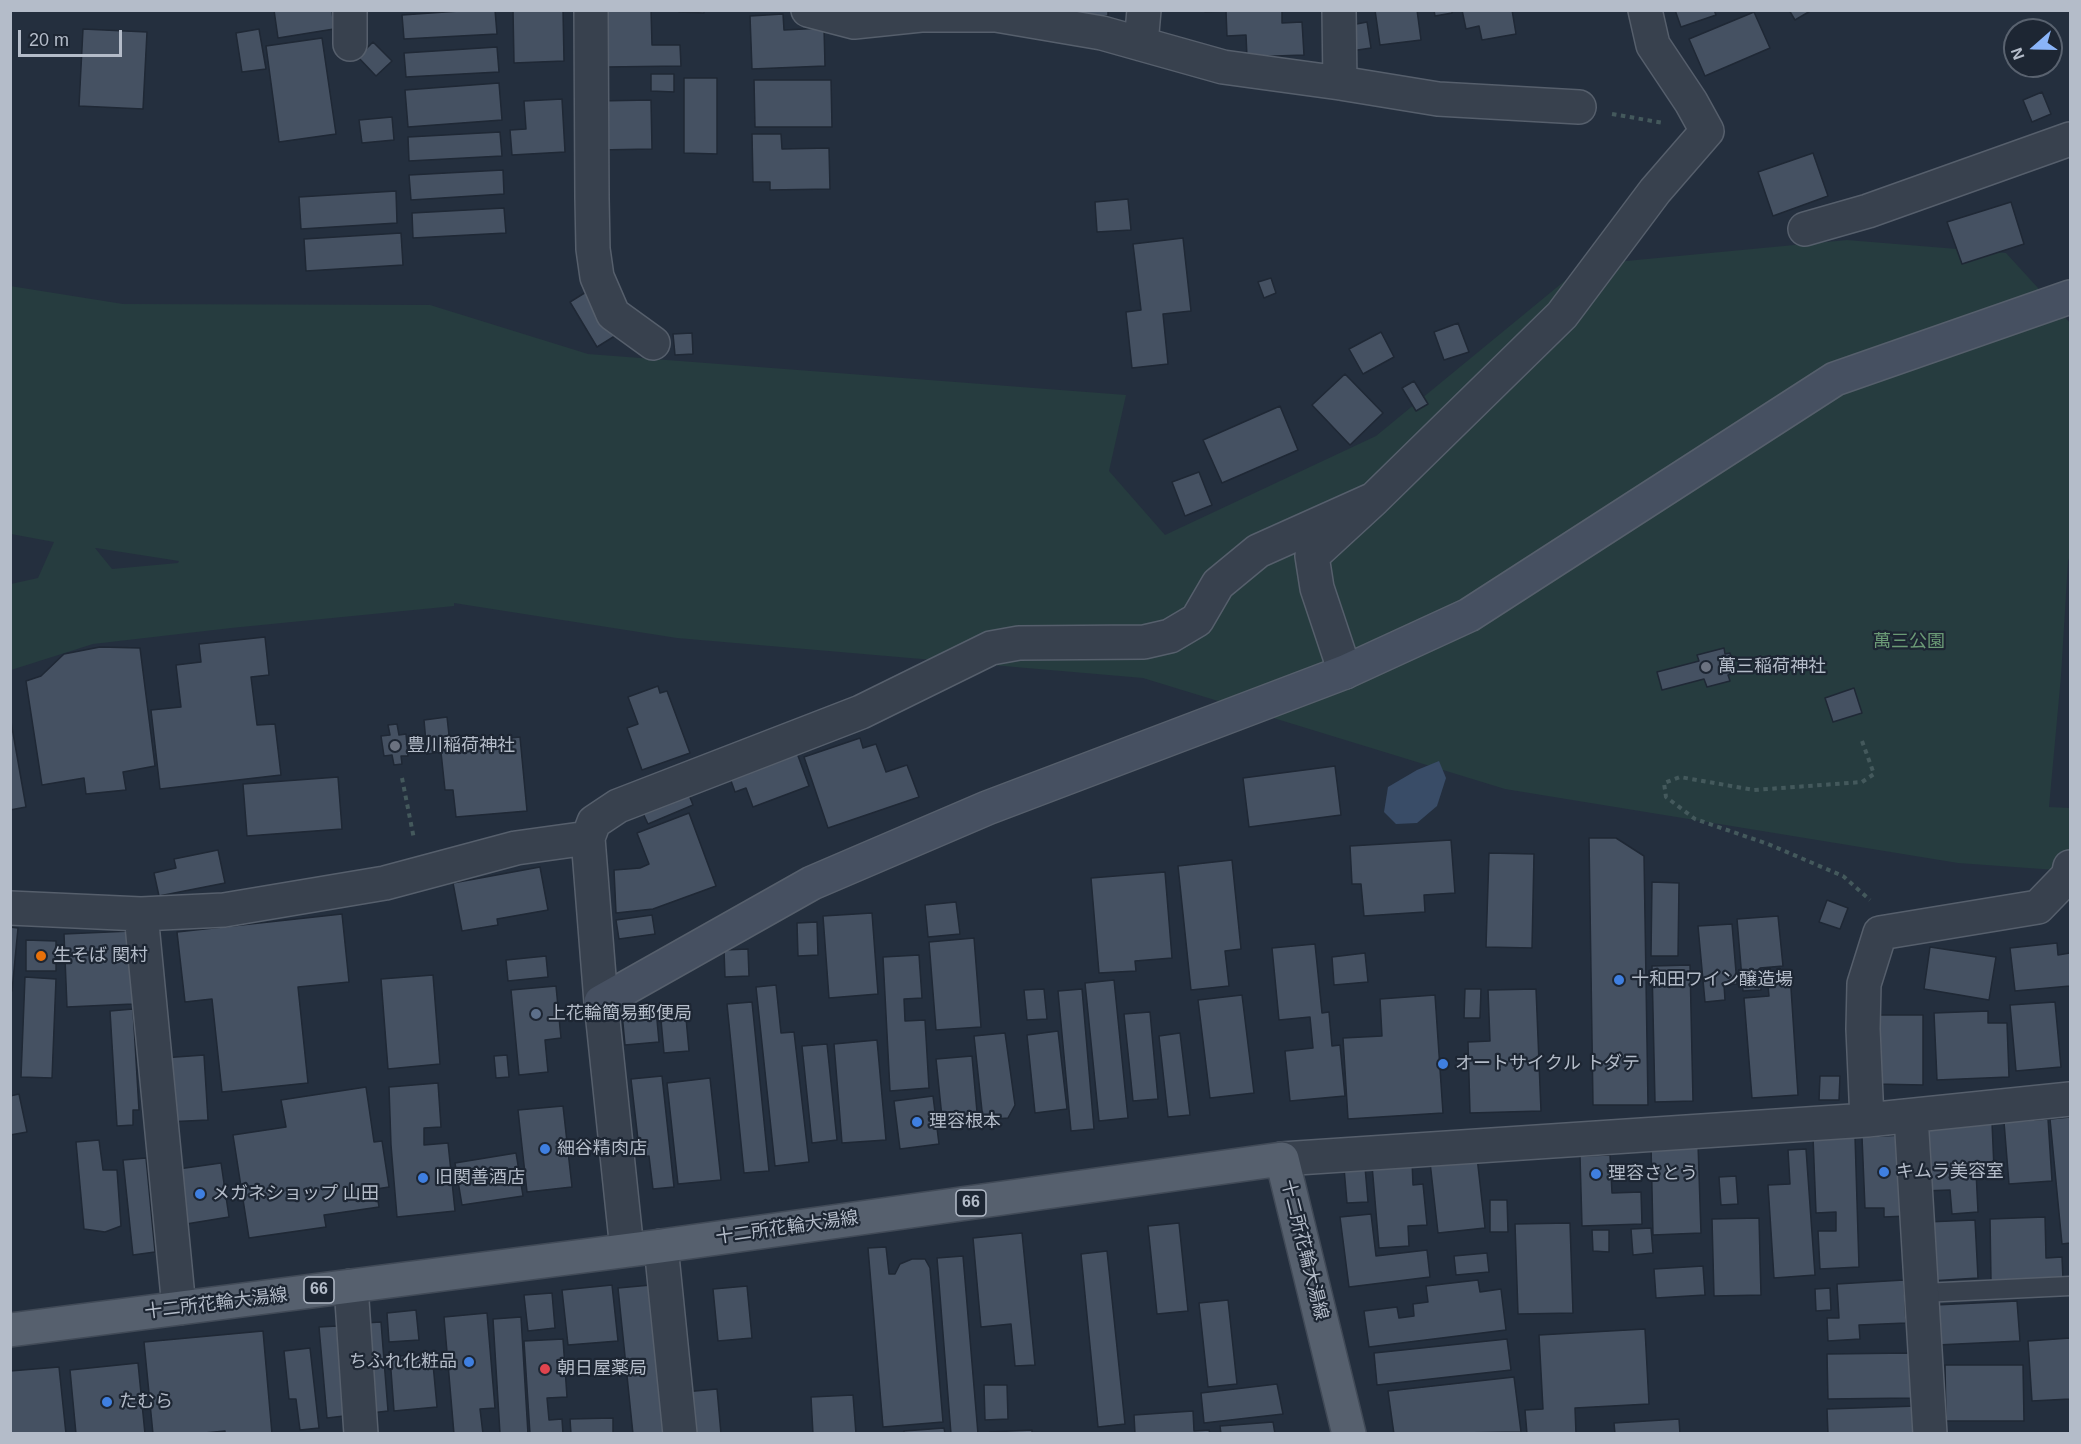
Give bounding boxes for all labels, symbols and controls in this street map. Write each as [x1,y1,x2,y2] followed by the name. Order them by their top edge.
[21,18,124,56] scale bar
[2003,18,2063,78] north arrow
[29,30,69,50] text: 20 m
[2008,45,2027,62] text: N
[1873,631,1945,653] park label: 萬三公園
[1718,656,1826,678] place label: 萬三稲荷神社
[1699,660,1713,674] marker: 萬三稲荷神社
[407,735,515,757] place label: 豊川稲荷神社
[388,739,402,753] marker: 豊川稲荷神社
[53,945,148,967] place label: 生そば 関村
[34,949,48,963] marker: 生そば 関村
[1631,969,1793,991] place label: 十和田ワイン醸造場
[1612,973,1626,987] marker: 十和田ワイン醸造場
[548,1003,692,1025] place label: 上花輪簡易郵便局
[529,1007,543,1021] marker: 上花輪簡易郵便局
[1455,1053,1640,1075] place label: オートサイクル トダテ
[1436,1057,1450,1071] marker: オートサイクル トダテ
[929,1111,1001,1133] place label: 理容根本
[910,1115,924,1129] marker: 理容根本
[557,1138,647,1160] place label: 細谷精肉店
[538,1142,552,1156] marker: 細谷精肉店
[1896,1161,2004,1183] place label: キムラ美容室
[1608,1163,1698,1185] place label: 理容さとう
[1877,1165,1891,1179] marker: キムラ美容室
[435,1167,525,1189] place label: 旧関善酒店
[1589,1167,1603,1181] marker: 理容さとう
[416,1171,430,1185] marker: 旧関善酒店
[1276,1178,1332,1322] street label: 十二所花輪大湯線
[212,1183,379,1205] place label: メガネショップ 山田
[193,1187,207,1201] marker: メガネショップ 山田
[956,1190,986,1216] road number: 66
[714,1207,860,1249] street label: 十二所花輪大湯線
[304,1277,334,1303] road number: 66
[143,1285,289,1323] street label: 十二所花輪大湯線
[349,1351,457,1373] place label: ちふれ化粧品
[462,1355,476,1369] marker: ちふれ化粧品
[557,1358,647,1380] place label: 朝日屋薬局
[538,1362,552,1376] marker: 朝日屋薬局
[119,1391,173,1413] place label: たむら
[100,1395,114,1409] marker: たむら

